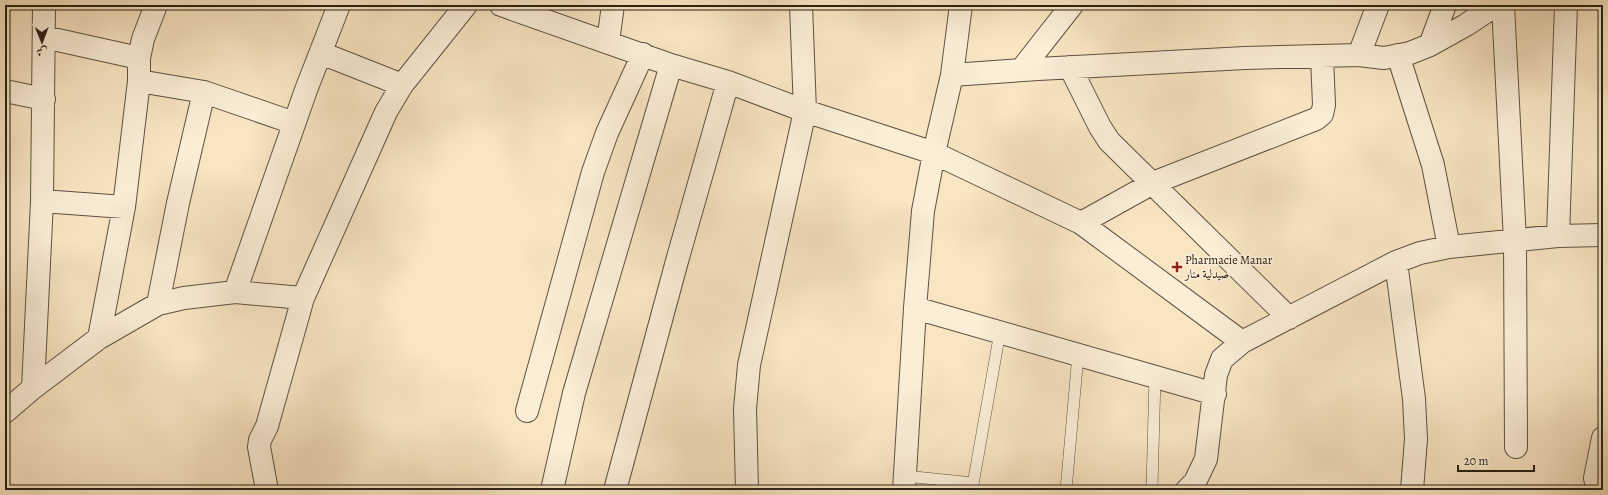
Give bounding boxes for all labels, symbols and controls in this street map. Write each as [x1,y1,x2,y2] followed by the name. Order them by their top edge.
[22,22,62,62] north arrow
[36,44,48,59] text: ش
[1184,252,1273,282] place label: Pharmacie Manar صيدلية منار
[1172,262,1182,272] marker: Pharmacie Manar صيدلية منار
[1458,447,1534,473] scale bar
[1464,453,1488,469] text: 20 m

